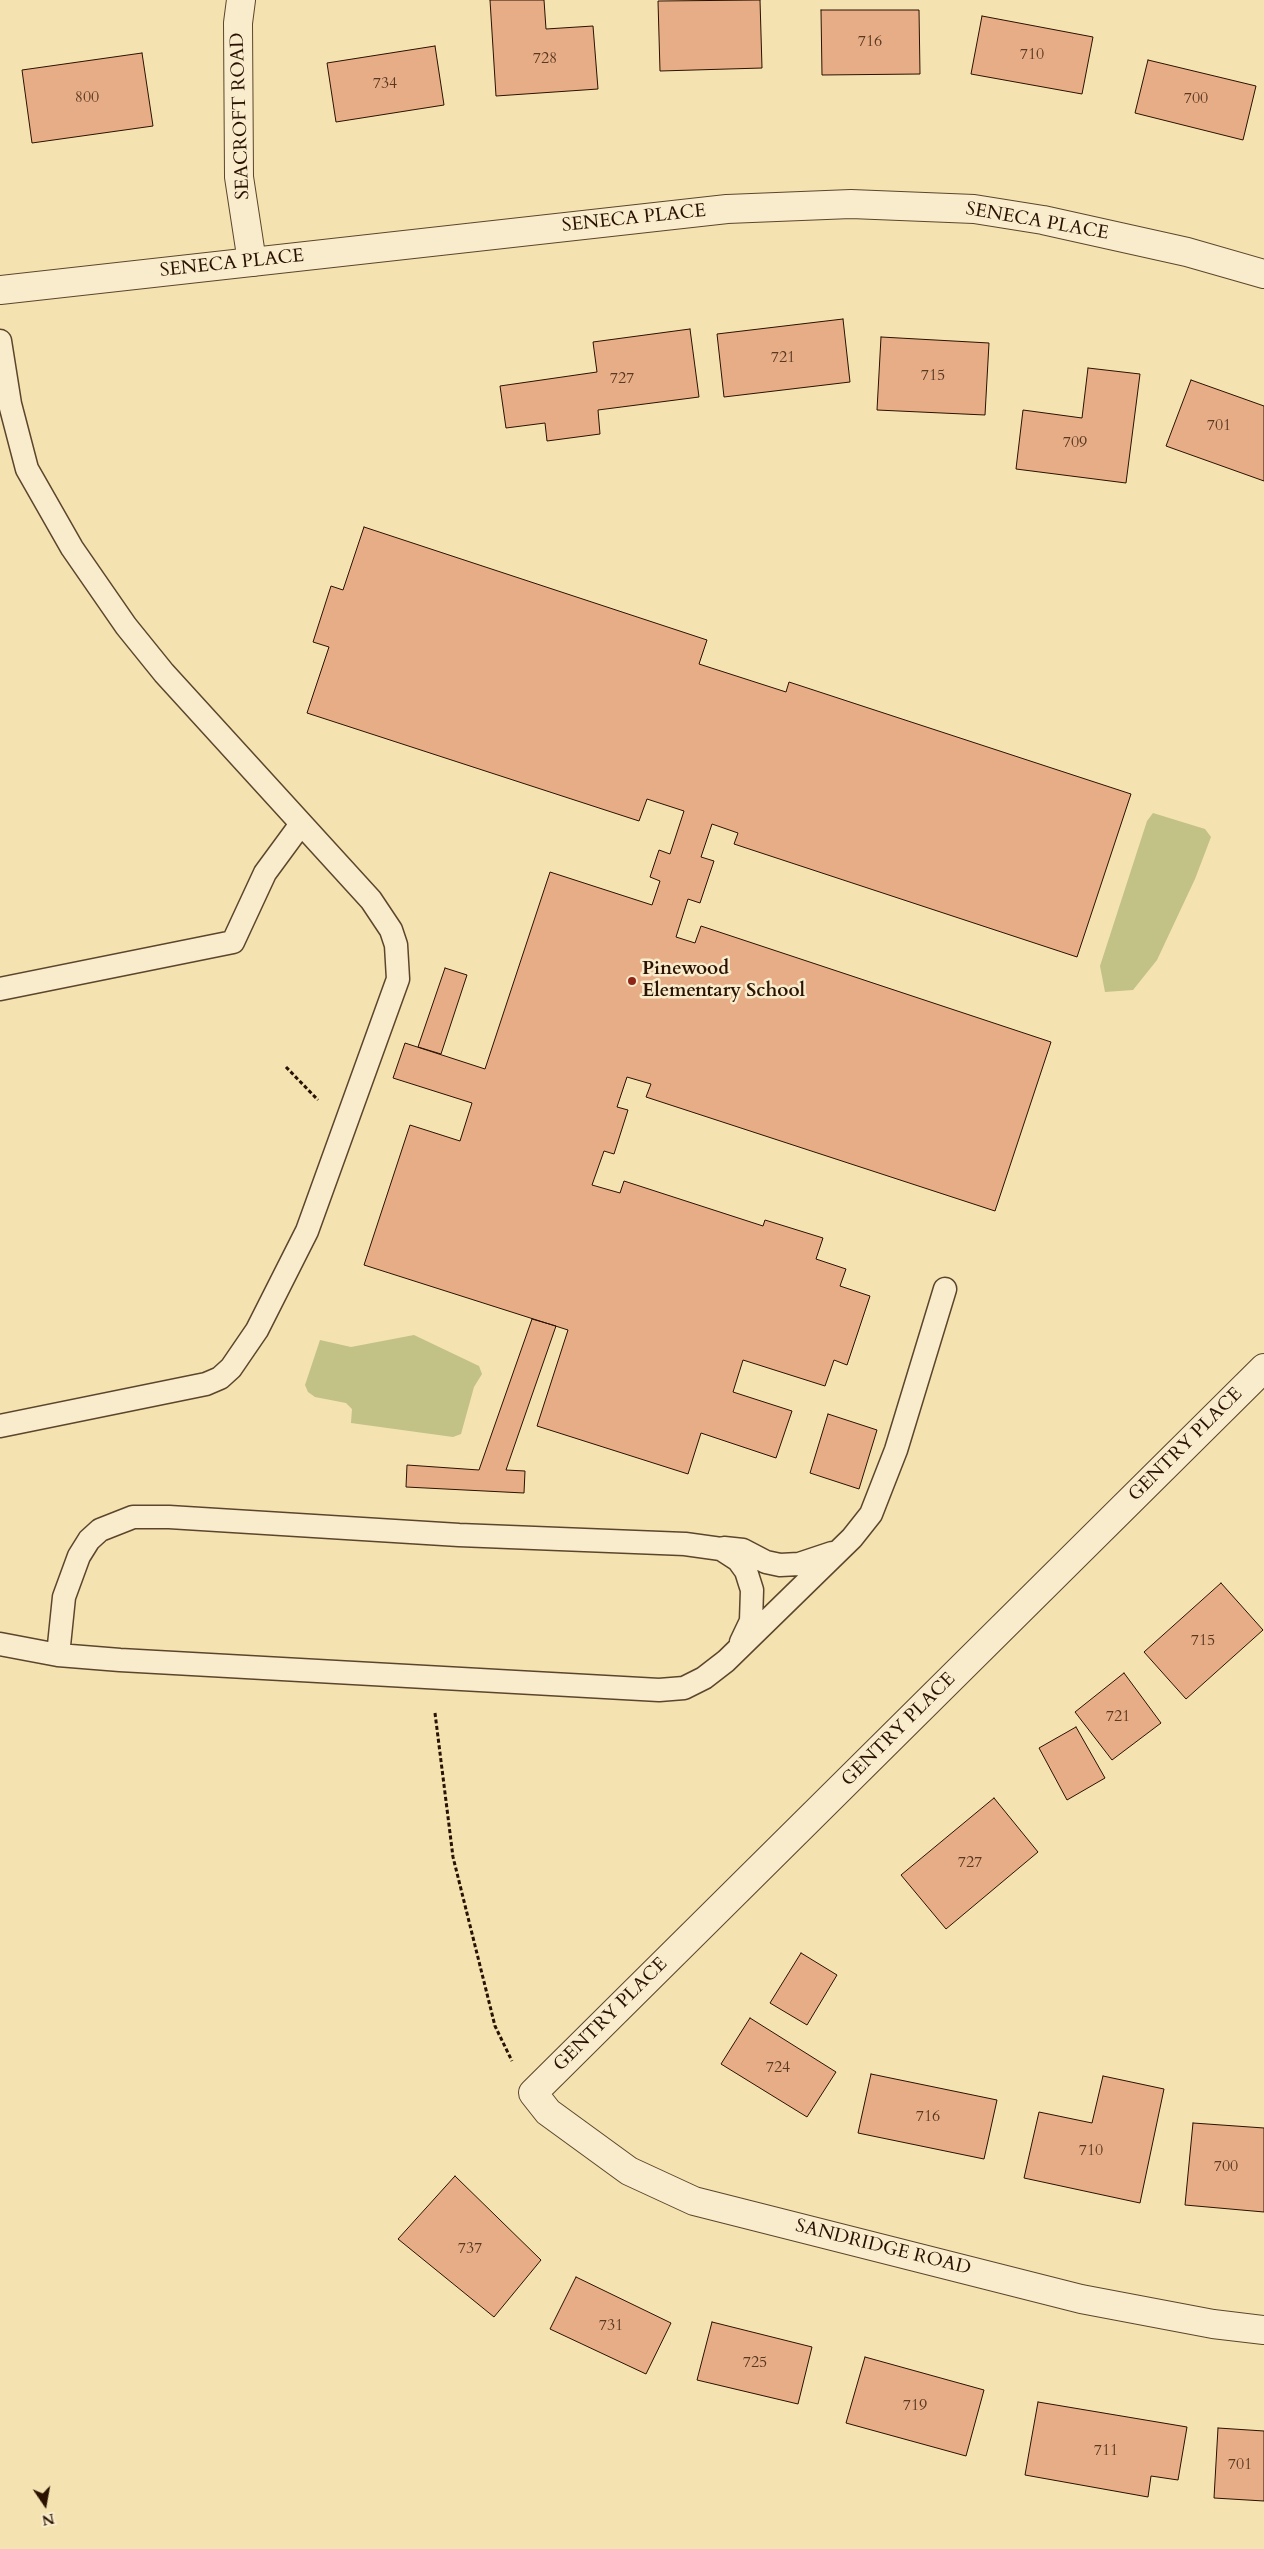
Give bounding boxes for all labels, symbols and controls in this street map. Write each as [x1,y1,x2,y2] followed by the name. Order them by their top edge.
[227,32,255,200] street label: SEACROFT ROAD
[858,32,882,52] house number: 716
[1020,45,1044,65] house number: 710
[533,49,557,69] house number: 728
[373,74,397,94] house number: 734
[75,88,99,108] house number: 800
[1184,89,1208,109] house number: 700
[964,198,1110,246] street label: SENECA PLACE
[561,200,707,238] street label: SENECA PLACE
[159,245,305,283] street label: SENECA PLACE
[771,348,795,368] house number: 721
[921,366,945,386] house number: 715
[610,369,634,389] house number: 727
[1207,416,1231,436] house number: 701
[1063,433,1087,453] house number: 709
[642,959,805,1003] place label: Pinewood Elementary School
[626,975,638,987] marker: Pinewood Elementary School
[1124,1383,1248,1507] street label: GENTRY PLACE
[1191,1631,1215,1651] house number: 715
[837,1668,961,1792] street label: GENTRY PLACE
[1106,1707,1130,1727] house number: 721
[958,1853,982,1873] house number: 727
[549,1953,673,2077] street label: GENTRY PLACE
[766,2058,790,2078] house number: 724
[916,2107,940,2127] house number: 716
[1079,2141,1103,2161] house number: 710
[1214,2157,1238,2177] house number: 700
[793,2215,973,2281] street label: SANDRIDGE ROAD
[458,2239,482,2259] house number: 737
[599,2316,623,2336] house number: 731
[743,2353,767,2373] house number: 725
[903,2396,927,2416] house number: 719
[1094,2441,1118,2461] house number: 711
[1228,2455,1252,2475] house number: 701
[20,2479,70,2529] north arrow
[40,2509,56,2530] text: N

